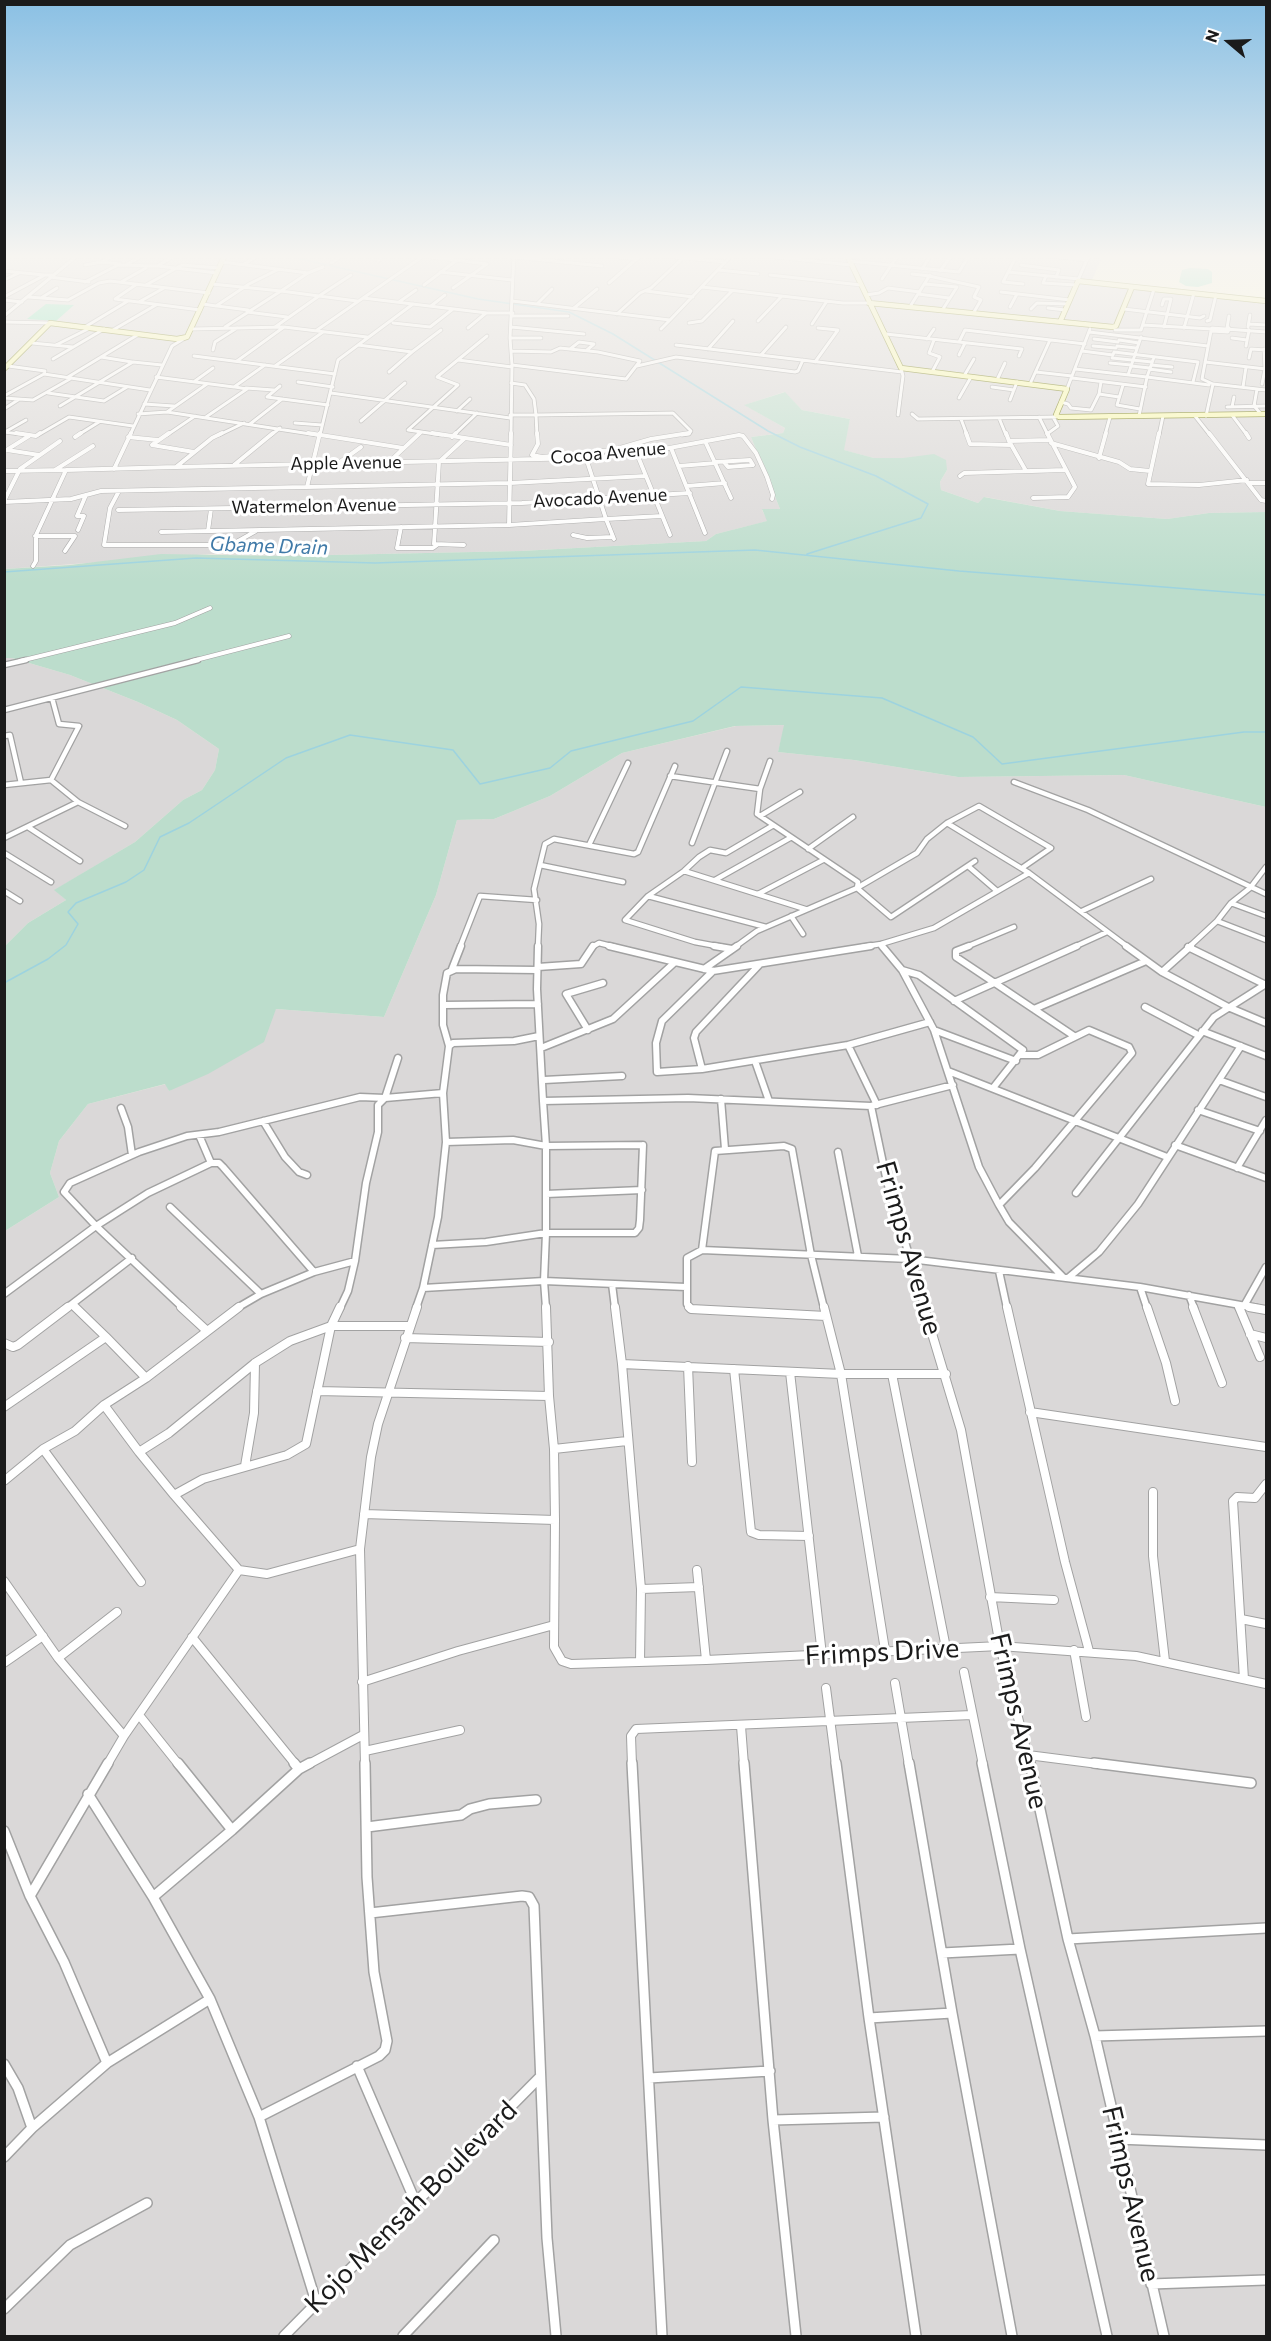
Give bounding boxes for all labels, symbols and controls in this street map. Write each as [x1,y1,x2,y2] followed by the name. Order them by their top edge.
[1199,12,1259,72] north arrow
[1201,27,1222,45] text: N
[549,437,667,469] street label: Cocoa Avenue
[290,451,402,475] street label: Apple Avenue
[532,484,668,512] street label: Avocado Avenue
[231,494,397,518] street label: Watermelon Avenue
[209,532,329,560] water label: Gbame Drain
[869,1157,949,1339] street label: Frimps Avenue
[983,1630,1055,1812] street label: Frimps Avenue
[804,1632,960,1672] street label: Frimps Drive
[298,2094,524,2320] street label: Kojo Mensah Boulevard
[1095,2103,1167,2285] street label: Frimps Avenue

